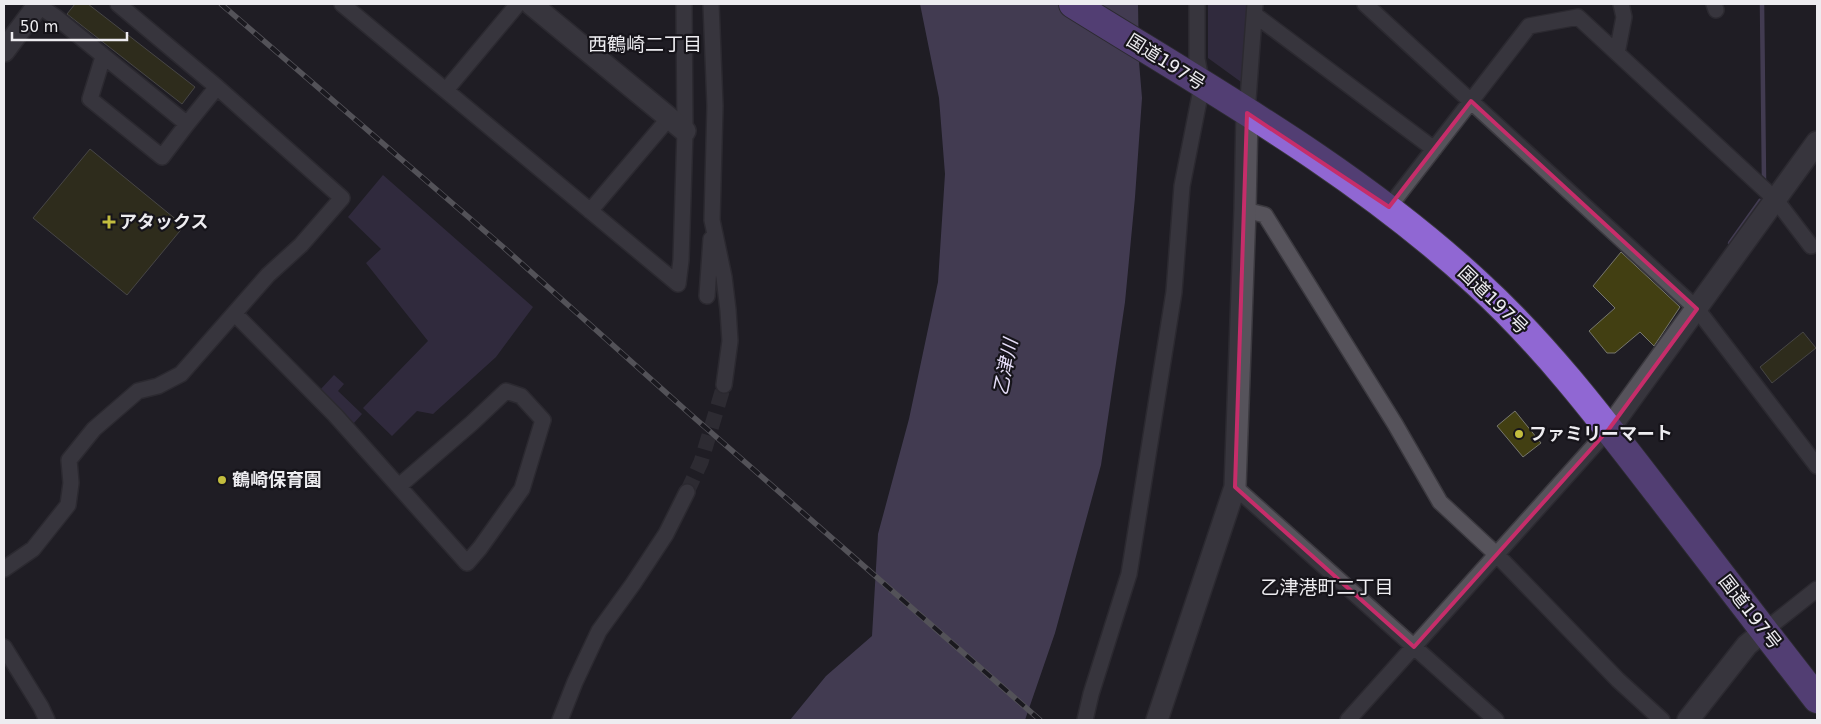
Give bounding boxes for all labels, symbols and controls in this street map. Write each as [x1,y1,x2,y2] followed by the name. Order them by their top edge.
[12,10,128,42] scale bar
[20,18,58,36] text: 50 m
[1123,29,1209,94] street label: 国道197号
[588,33,702,55] district label: 西鶴崎二丁目
[119,211,208,232] place label: アタックス
[103,216,115,228] marker: アタックス
[1454,261,1532,338] street label: 国道197号
[989,335,1022,397] water label: 乙津川
[1529,423,1673,444] place label: ファミリーマート
[1513,428,1525,440] marker: ファミリーマート
[232,469,322,490] place label: 鶴崎保育園
[216,474,228,486] marker: 鶴崎保育園
[1715,570,1786,653] street label: 国道197号
[1260,576,1394,598] district label: 乙津港町二丁目

